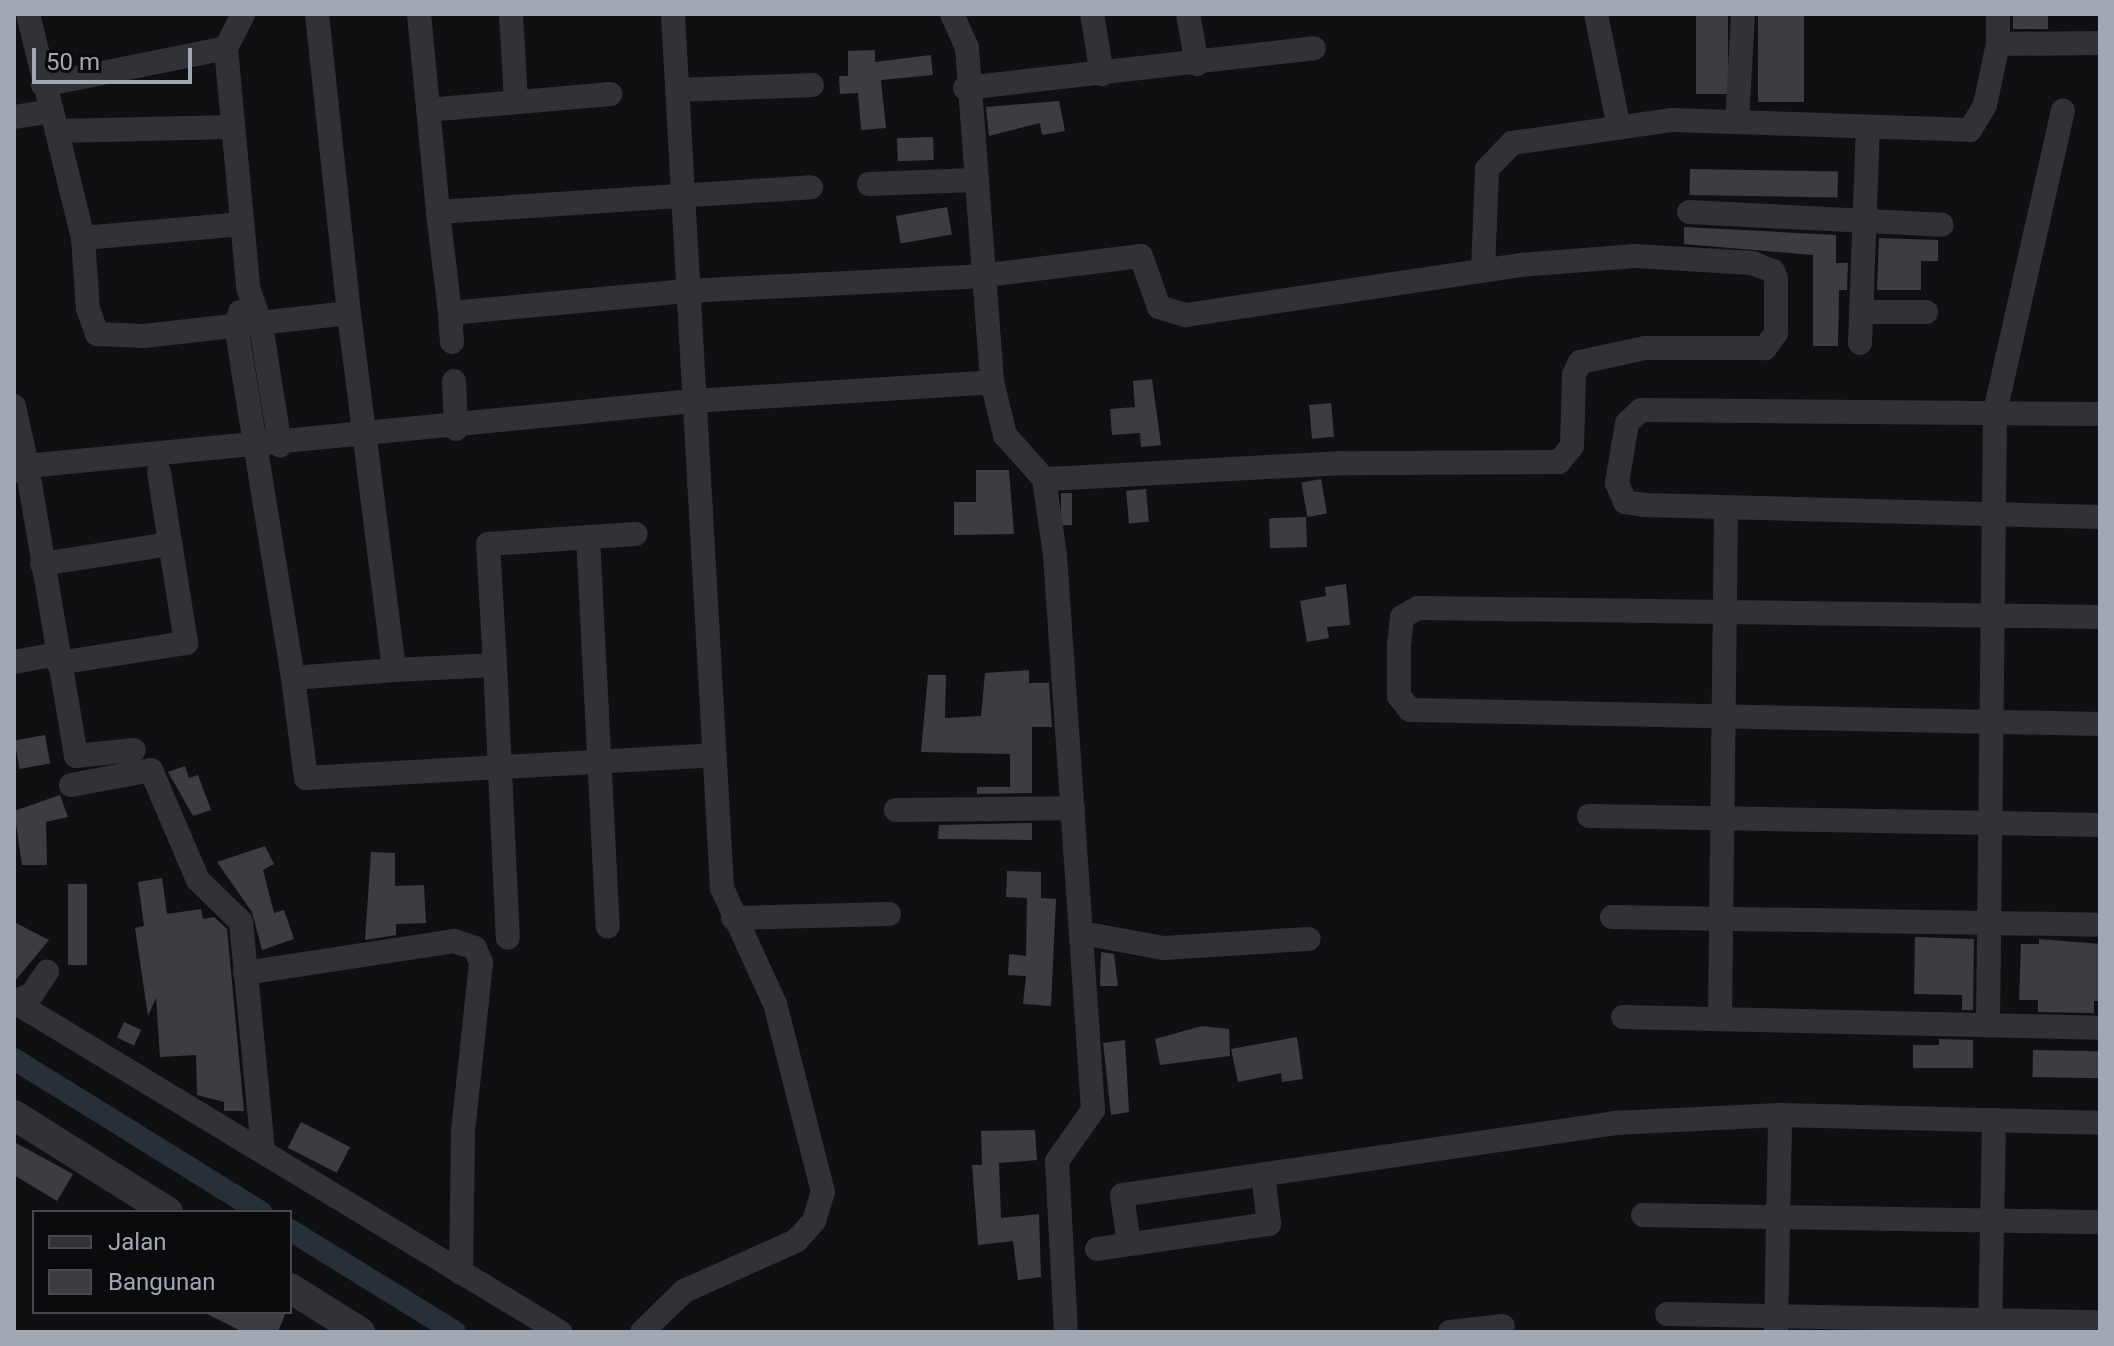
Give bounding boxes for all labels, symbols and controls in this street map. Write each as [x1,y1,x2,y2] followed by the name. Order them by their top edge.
[36,32,196,82] scale bar
[46,48,100,76] text: 50 m
[32,1210,292,1314] legend
[108,1228,166,1256] text: Jalan
[108,1268,216,1296] text: Bangunan

